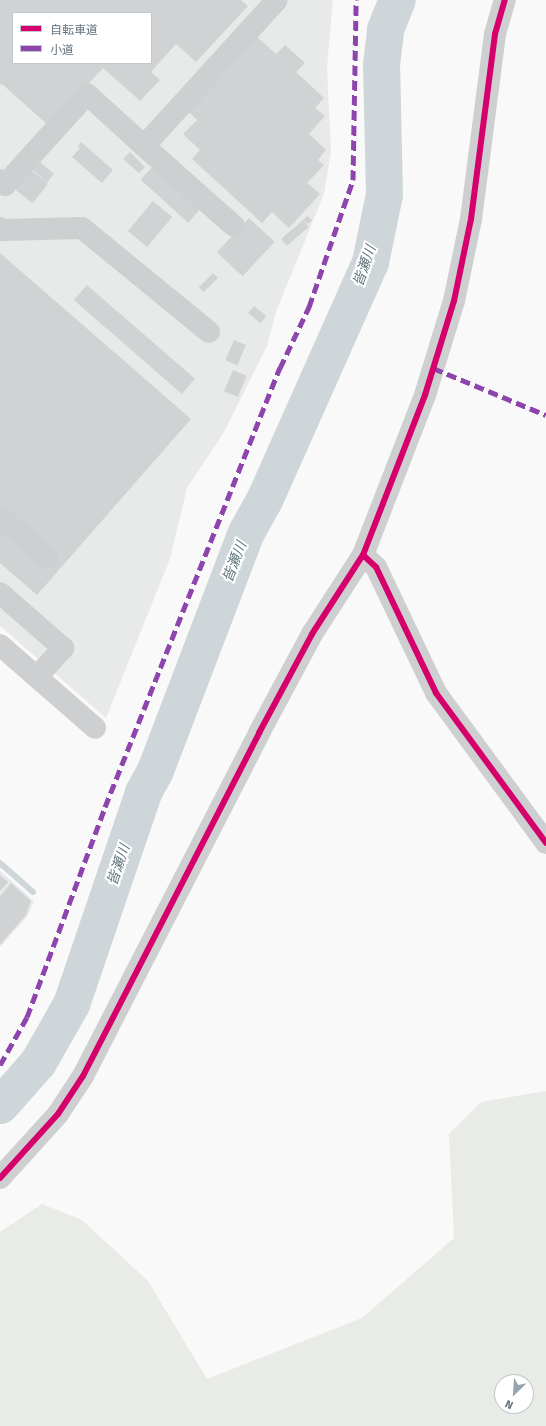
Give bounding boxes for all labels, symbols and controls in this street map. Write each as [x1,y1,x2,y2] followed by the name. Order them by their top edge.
[12,12,152,64] legend
[50,23,98,37] text: 自転車道
[50,43,74,57] text: 小道
[350,243,380,289] water label: 皆瀬川
[220,539,250,585] water label: 皆瀬川
[104,842,134,888] water label: 皆瀬川
[494,1374,534,1414] north arrow
[503,1397,515,1412] text: N

